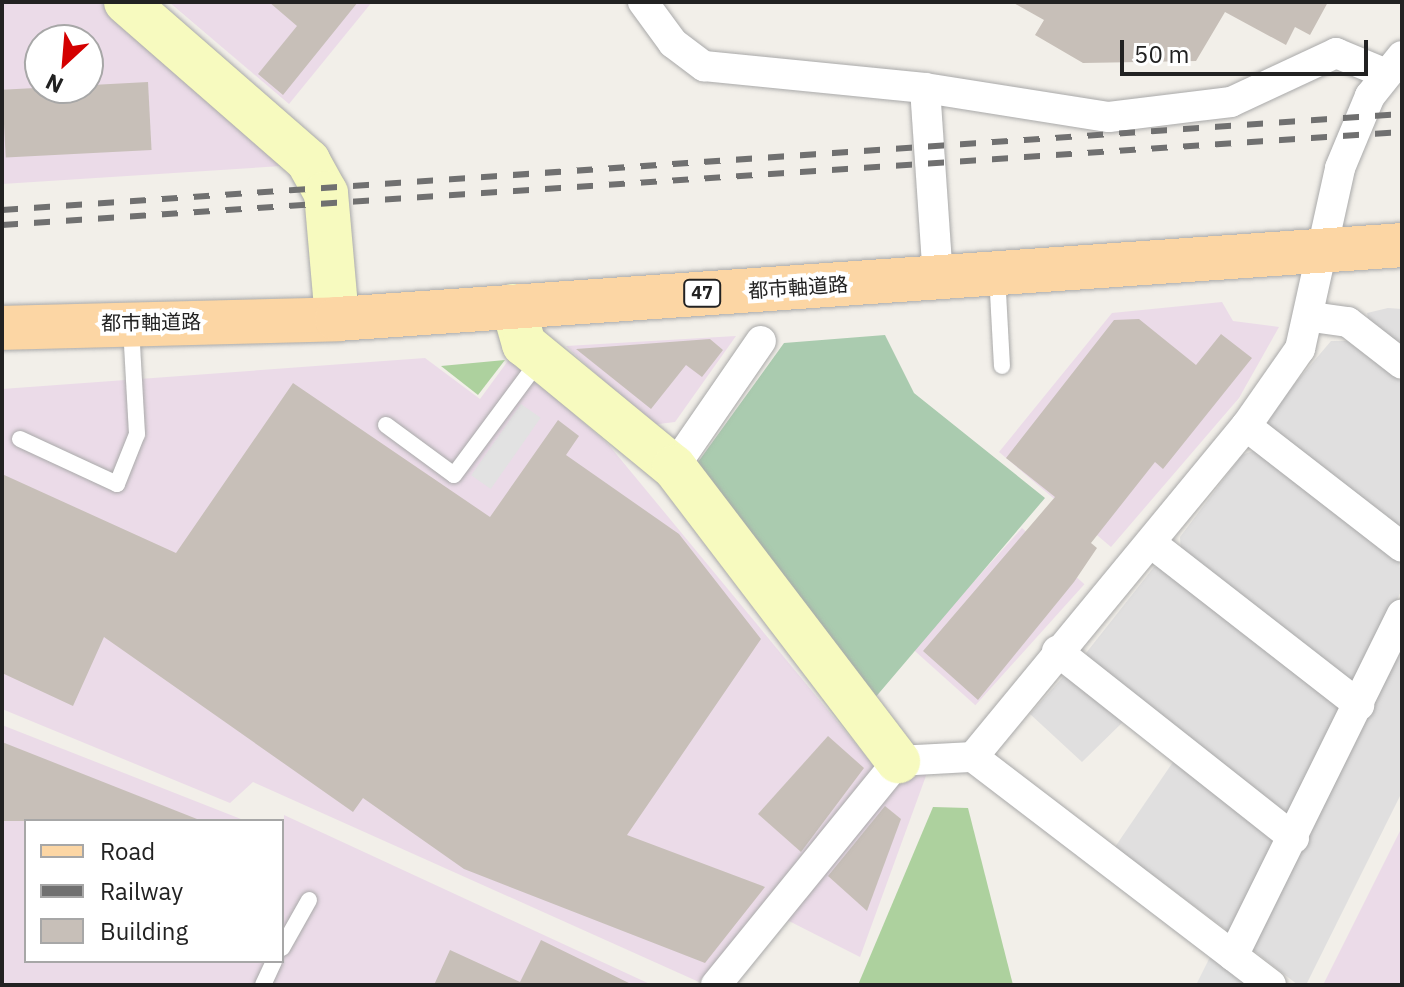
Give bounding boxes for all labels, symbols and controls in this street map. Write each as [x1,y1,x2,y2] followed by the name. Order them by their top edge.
[24,24,104,104] north arrow
[1124,24,1372,74] scale bar
[1134,38,1189,70] text: 50 m
[41,68,68,101] text: N
[747,272,849,302] street label: 都市軸道路
[682,279,722,307] road number: 47
[101,309,201,335] street label: 都市軸道路
[24,819,284,963] legend
[100,835,155,867] text: Road
[100,875,183,907] text: Railway
[100,915,188,947] text: Building

